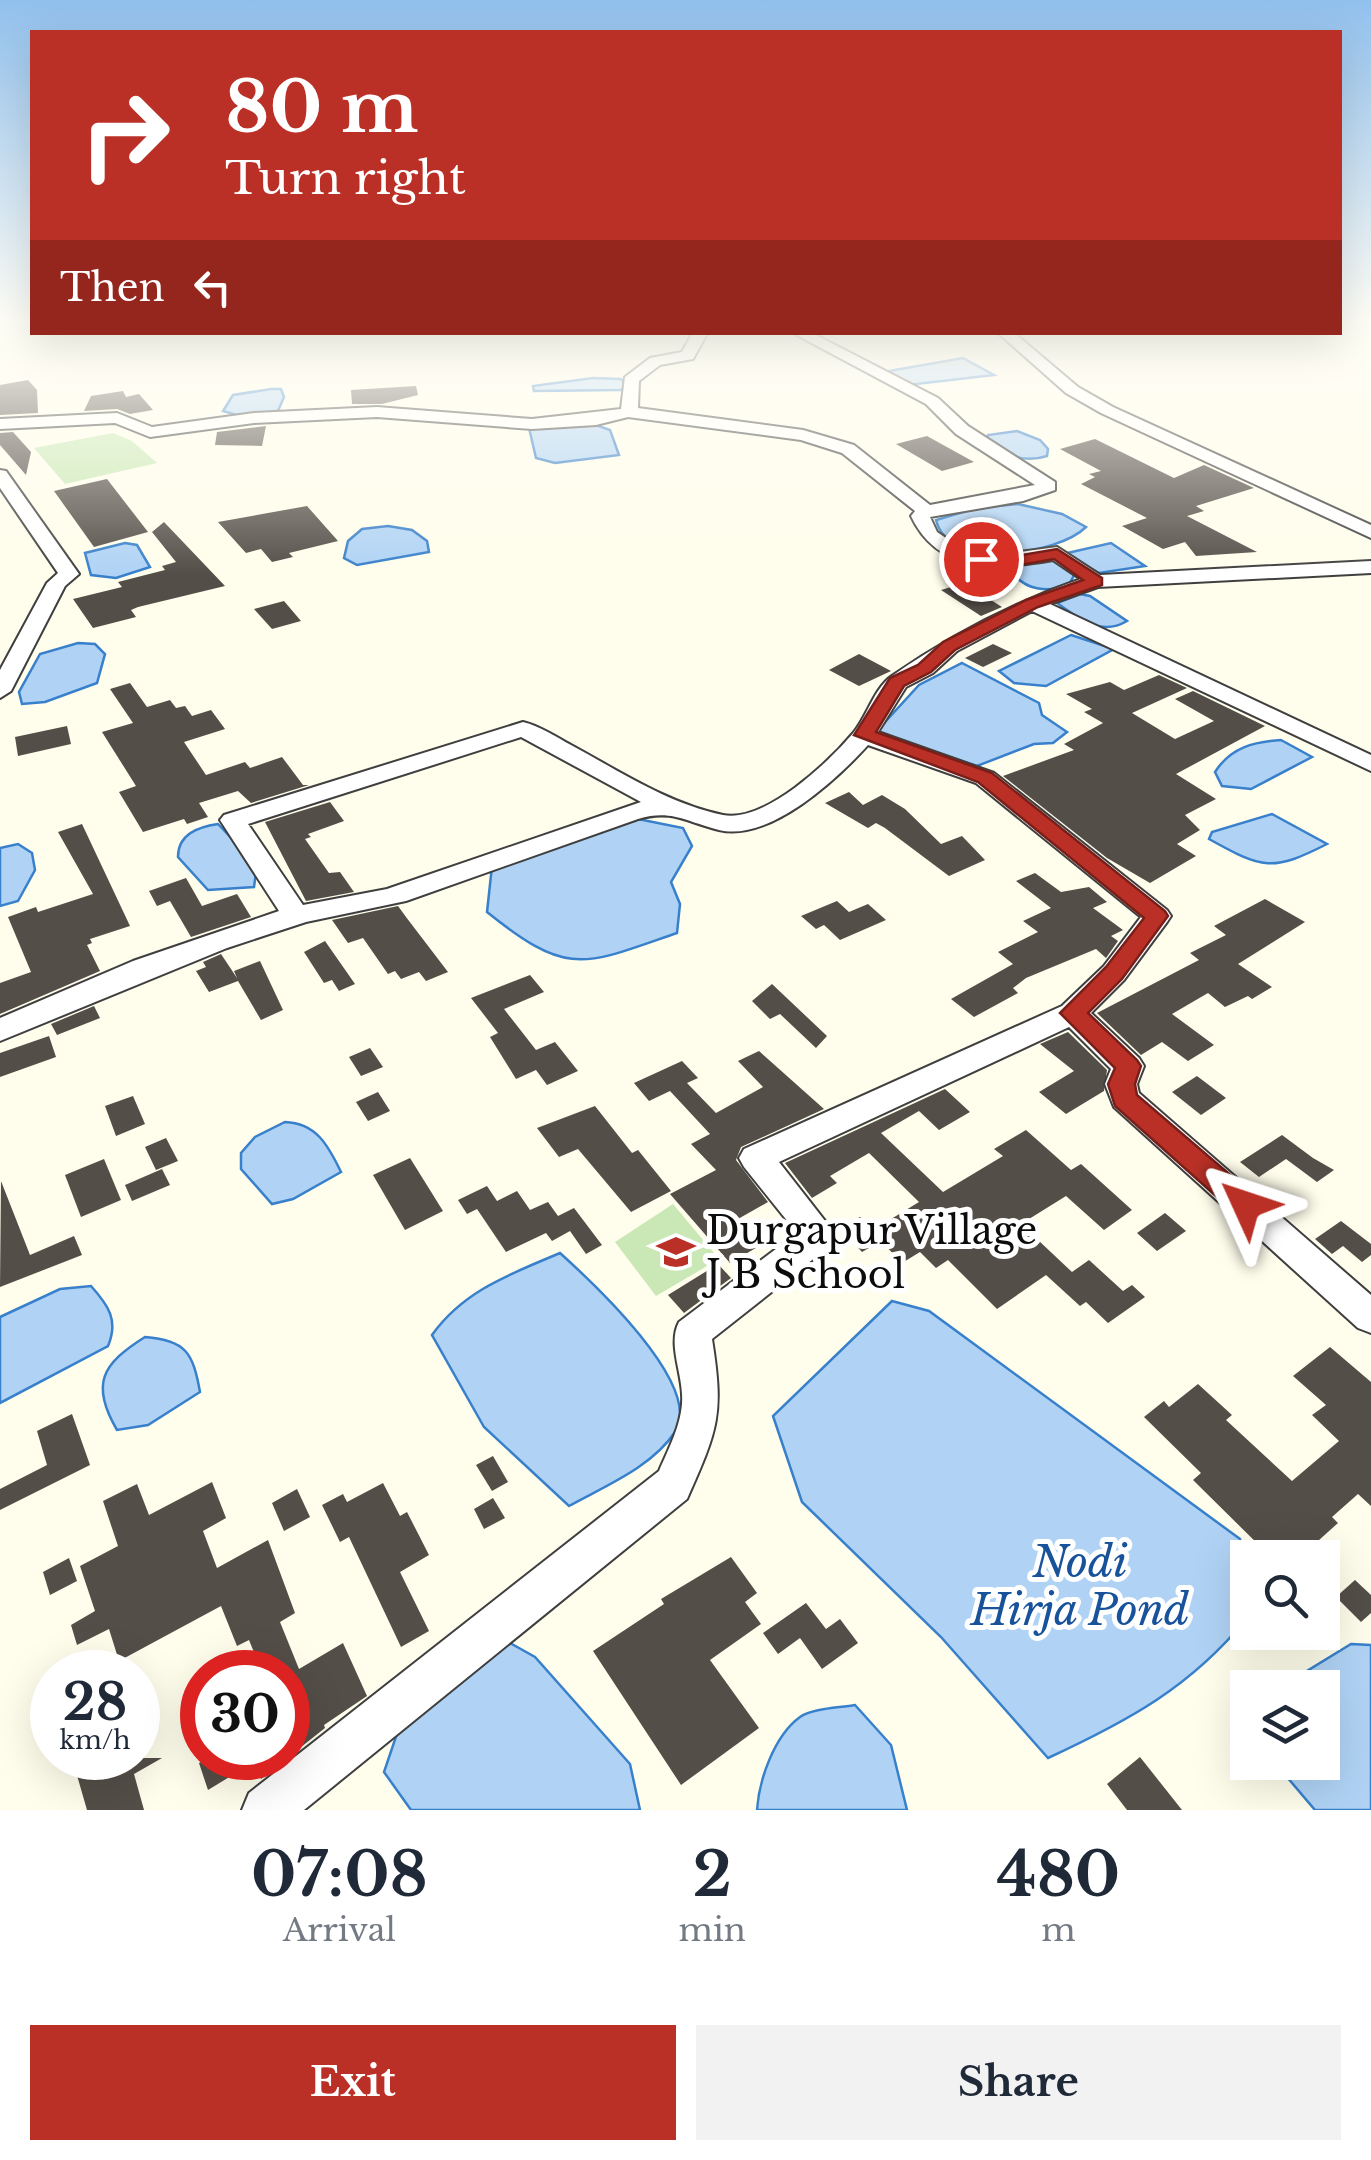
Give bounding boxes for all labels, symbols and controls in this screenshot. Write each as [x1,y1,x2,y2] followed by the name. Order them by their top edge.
[225,64,418,151] text: 80 m
[60,70,190,200] icon: right
[225,150,466,206] text: Turn right
[185,260,240,315] icon: left
[60,264,165,311] text: Then
[939,517,1024,602] pin
[954,532,1009,587] icon: arrive
[1194,1153,1298,1257] position arrow
[701,1207,1037,1298] place label: Durgapur Village J B School
[655,1231,697,1273] school or university icon: Durgapur Village J B School
[969,1536,1190,1636] water label: Nodi Hirja Pond
[1230,1540,1340,1780] map controls
[1230,1540,1340,1650] button: search
[180,1650,310,1780] speed limit sign: 30
[1230,1670,1340,1780] button: layers
[63,1671,127,1734] text: 28
[60,1725,130,1756] text: km/h
[251,1838,428,1912] text: 07:08
[693,1838,732,1912] text: 2
[997,1838,1120,1912] text: 480
[283,1910,396,1950] text: Arrival
[679,1910,746,1950] text: min
[1041,1910,1076,1950] text: m
[30,2025,676,2140] button: Exit
[696,2025,1341,2140] button: Share

